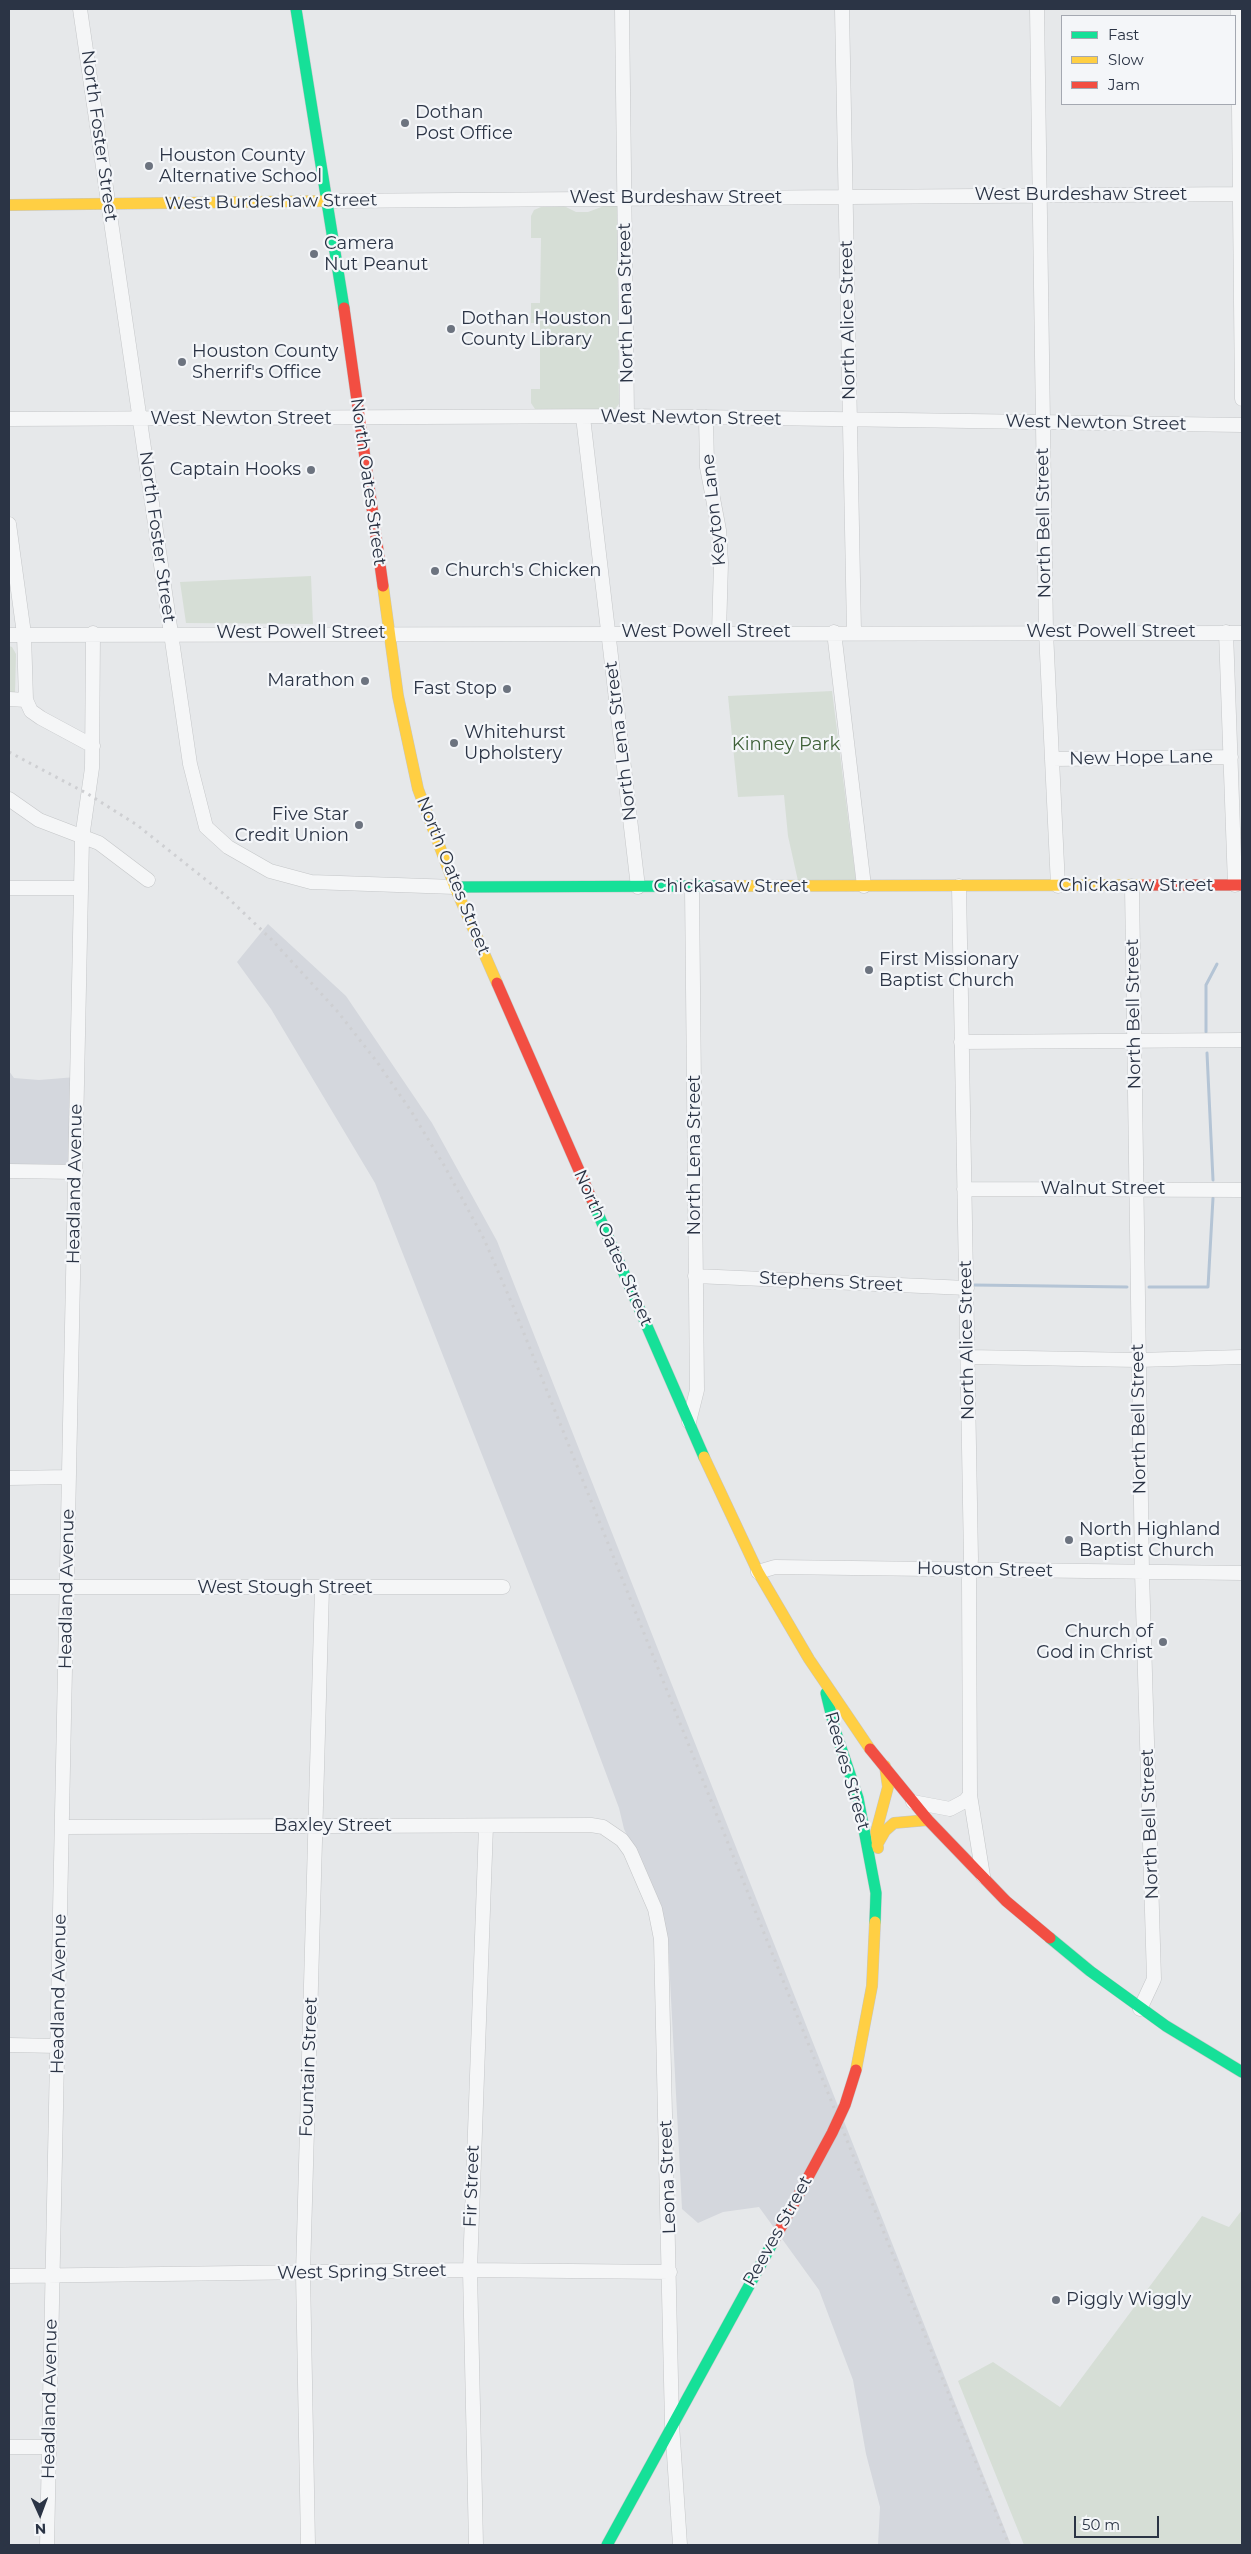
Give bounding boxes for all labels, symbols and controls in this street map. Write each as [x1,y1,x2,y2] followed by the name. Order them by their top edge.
[1061,15,1236,105] legend
[1108,25,1139,44] text: Fast
[76,49,122,223] street label: North Foster Street
[1108,50,1144,69] text: Slow
[1108,75,1140,94] text: Jam
[415,102,513,144] place label: Dothan Post Office
[399,117,411,129] marker: Dothan Post Office
[159,145,322,188] place label: Houston County Alternative School
[143,160,155,172] marker: Houston County Alternative School
[975,184,1187,206] street label: West Burdeshaw Street
[570,187,782,209] street label: West Burdeshaw Street
[164,189,378,215] street label: West Burdeshaw Street
[614,222,638,384] street label: North Lena Street
[324,233,428,276] place label: Camera Nut Peanut
[836,240,860,400] street label: North Alice Street
[308,248,320,260] marker: Camera Nut Peanut
[461,308,611,350] place label: Dothan Houston County Library
[445,323,457,335] marker: Dothan Houston County Library
[192,341,338,384] place label: Houston County Sherrif's Office
[176,356,188,368] marker: Houston County Sherrif's Office
[346,397,390,567] street label: North Oates Street
[600,406,782,430] street label: West Newton Street
[150,408,332,430] street label: West Newton Street
[1005,411,1187,435] street label: West Newton Street
[1032,447,1056,599] street label: North Bell Street
[134,450,180,624] street label: North Foster Street
[697,453,731,567] street label: Keyton Lane
[170,459,301,481] place label: Captain Hooks
[305,464,317,476] marker: Captain Hooks
[445,560,602,582] place label: Church's Chicken
[429,565,441,577] marker: Church's Chicken
[621,621,791,643] street label: West Powell Street
[1026,621,1196,643] street label: West Powell Street
[216,622,386,644] street label: West Powell Street
[600,660,642,822] street label: North Lena Street
[267,670,355,692] place label: Marathon
[359,675,371,687] marker: Marathon
[413,678,497,700] place label: Fast Stop
[501,683,513,695] marker: Fast Stop
[464,722,566,764] place label: Whitehurst Upholstery
[732,734,840,756] park label: Kinney Park
[448,737,460,749] marker: Whitehurst Upholstery
[1069,746,1213,770] street label: New Hope Lane
[411,794,495,958] street label: North Oates Street
[235,804,349,846] place label: Five Star Credit Union
[353,819,365,831] marker: Five Star Credit Union
[1058,875,1214,897] street label: Chickasaw Street
[653,876,809,898] street label: Chickasaw Street
[1122,938,1146,1090] street label: North Bell Street
[879,949,1019,992] place label: First Missionary Baptist Church
[863,964,875,976] marker: First Missionary Baptist Church
[684,1075,706,1235] street label: North Lena Street
[63,1104,87,1264] street label: Headland Avenue
[569,1166,657,1330] street label: North Oates Street
[1040,1178,1166,1200] street label: Walnut Street
[955,1260,979,1420] street label: North Alice Street
[758,1267,904,1297] street label: Stephens Street
[1127,1343,1151,1495] street label: North Bell Street
[55,1509,79,1669] street label: Headland Avenue
[1079,1519,1220,1562] place label: North Highland Baptist Church
[1063,1534,1075,1546] marker: North Highland Baptist Church
[917,1558,1053,1582] street label: Houston Street
[197,1577,373,1599] street label: West Stough Street
[1036,1621,1153,1664] place label: Church of God in Christ
[1157,1636,1169,1648] marker: Church of God in Christ
[820,1709,874,1833] street label: Reeves Street
[1137,1748,1163,1900] street label: North Bell Street
[274,1815,392,1837] street label: Baxley Street
[47,1914,71,2074] street label: Headland Avenue
[296,1996,322,2138] street label: Fountain Street
[655,2119,681,2235] street label: Leona Street
[460,2144,484,2228] street label: Fir Street
[739,2172,817,2290] street label: Reeves Street
[277,2260,447,2284] street label: West Spring Street
[1066,2289,1191,2311] place label: Piggly Wiggly
[1050,2294,1062,2306] marker: Piggly Wiggly
[38,2319,62,2479] street label: Headland Avenue
[15,2489,65,2539] north arrow
[1076,2506,1161,2538] scale bar
[1082,2515,1120,2534] text: 50 m
[35,2520,46,2538] text: N

